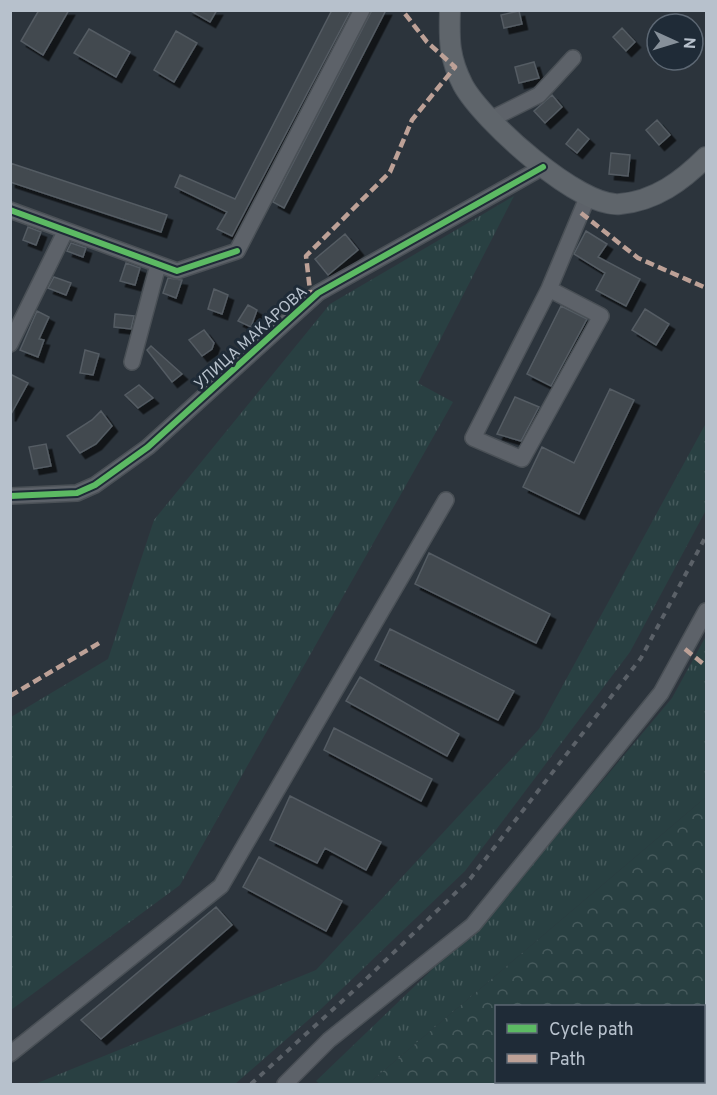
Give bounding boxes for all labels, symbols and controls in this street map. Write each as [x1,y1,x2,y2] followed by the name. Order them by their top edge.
[645,12,705,72] north arrow
[678,36,698,49] text: N
[191,282,312,395] street label: УЛИЦА МАКАРОВА
[495,1005,705,1083] legend
[549,1019,634,1042] text: Cycle path
[549,1049,586,1072] text: Path

